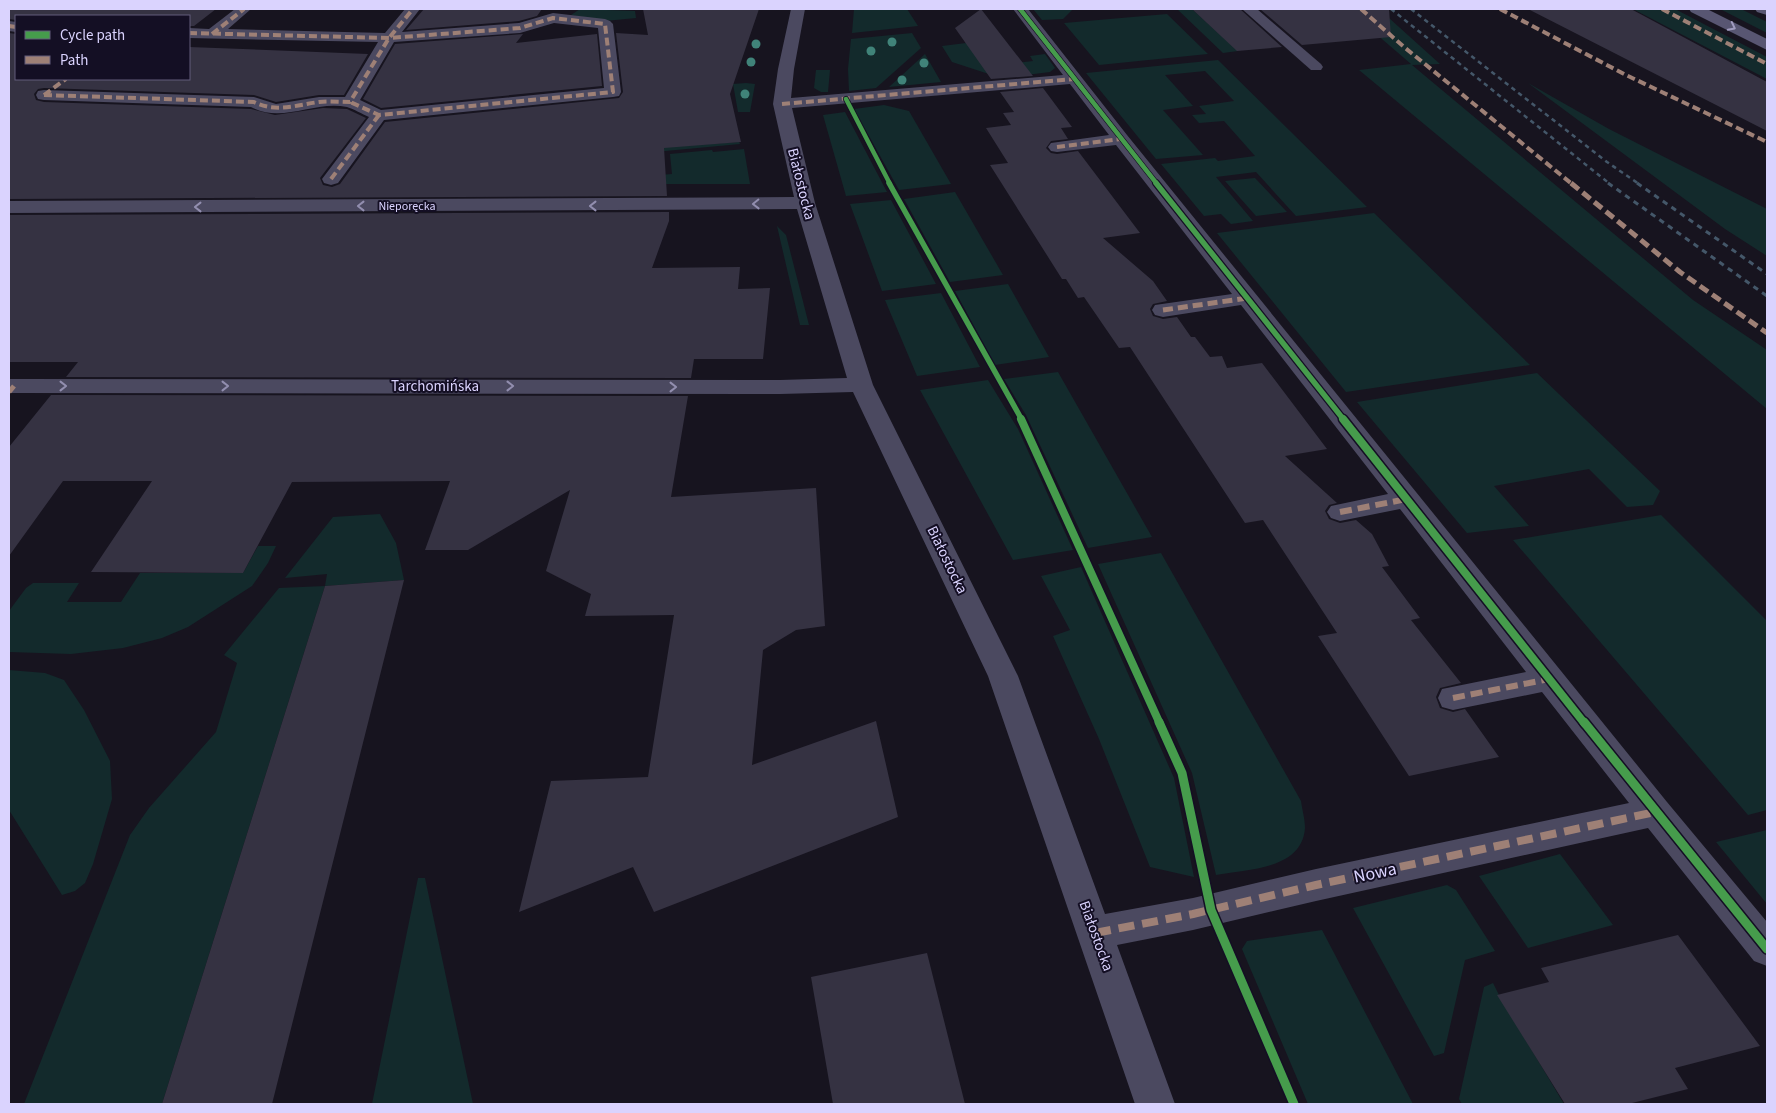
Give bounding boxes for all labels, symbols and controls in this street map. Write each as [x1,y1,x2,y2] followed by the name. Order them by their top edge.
[15,15,190,80] legend
[1726,21,1735,31] one-way arrow
[60,25,125,46] text: Cycle path
[60,50,88,71] text: Path
[782,146,820,222] street label: Białostocka
[378,198,436,215] street label: Nieporęcka
[752,199,760,210] one-way arrow
[357,201,364,211] one-way arrow
[589,201,597,211] one-way arrow
[194,202,202,212] one-way arrow
[391,376,479,397] street label: Tarchomińska
[60,381,67,391] one-way arrow
[222,381,230,391] one-way arrow
[507,381,515,391] one-way arrow
[670,382,677,392] one-way arrow
[921,522,973,598] street label: Białostocka
[1351,856,1399,890] street label: Nowa
[1074,898,1118,974] street label: Białostocka

